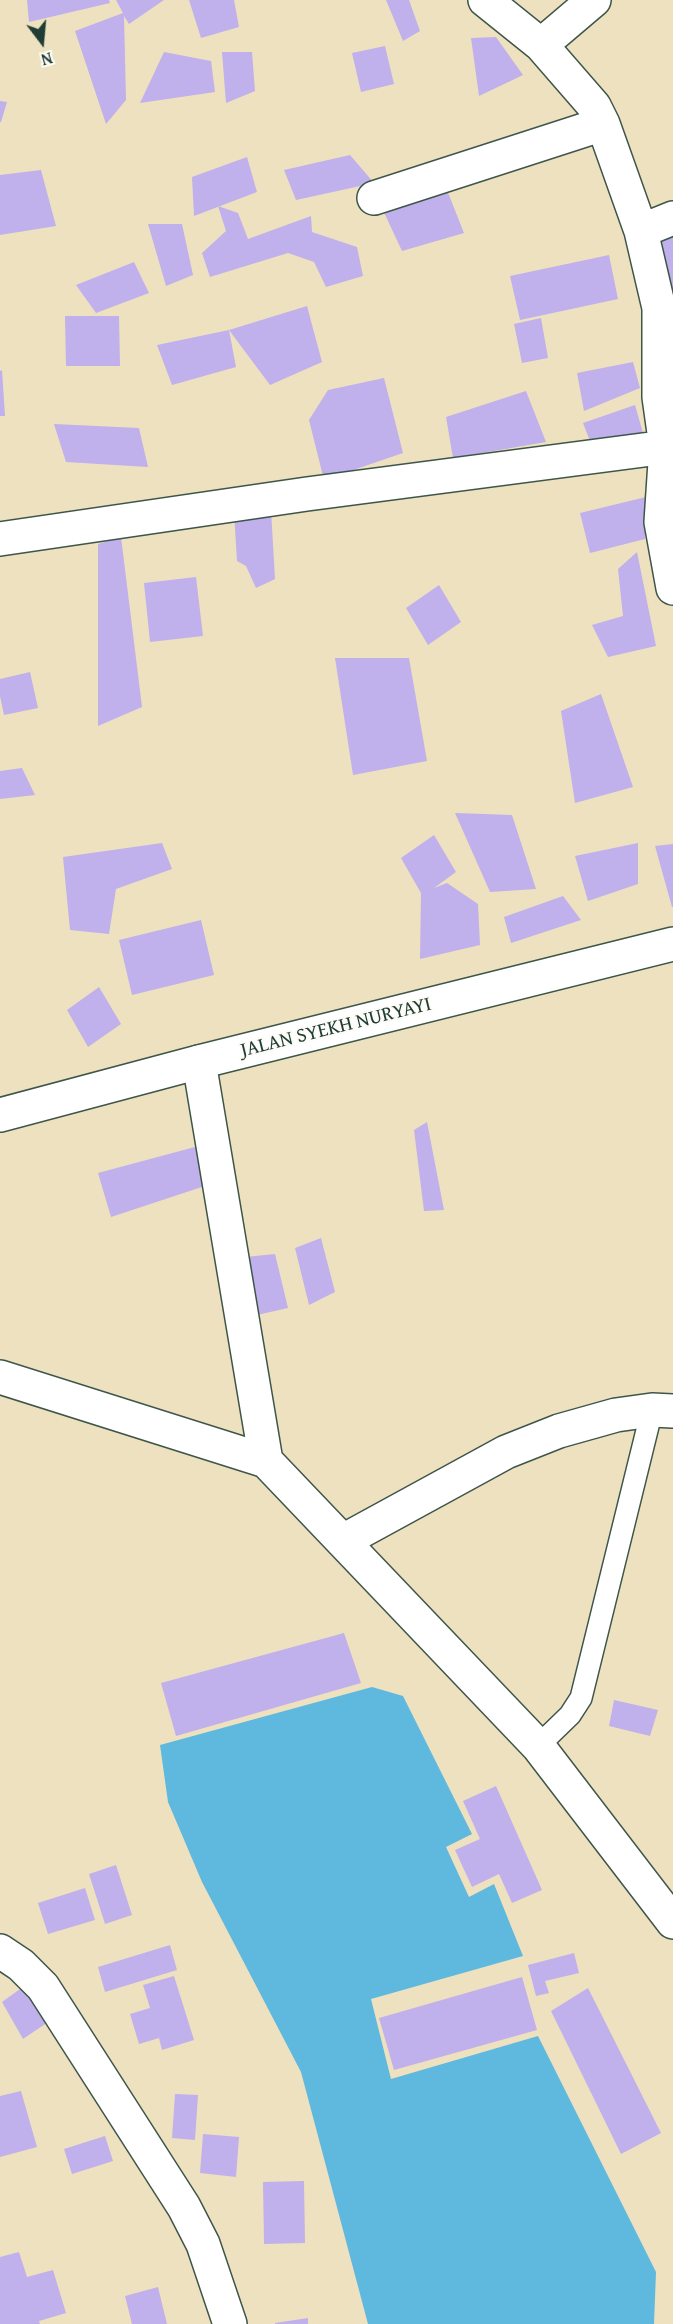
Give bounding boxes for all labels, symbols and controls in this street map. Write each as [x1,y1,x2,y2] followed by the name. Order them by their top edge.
[12,12,72,72] north arrow
[39,46,55,72] text: N
[238,993,434,1063] street label: JALAN SYEKH NURYAYI

